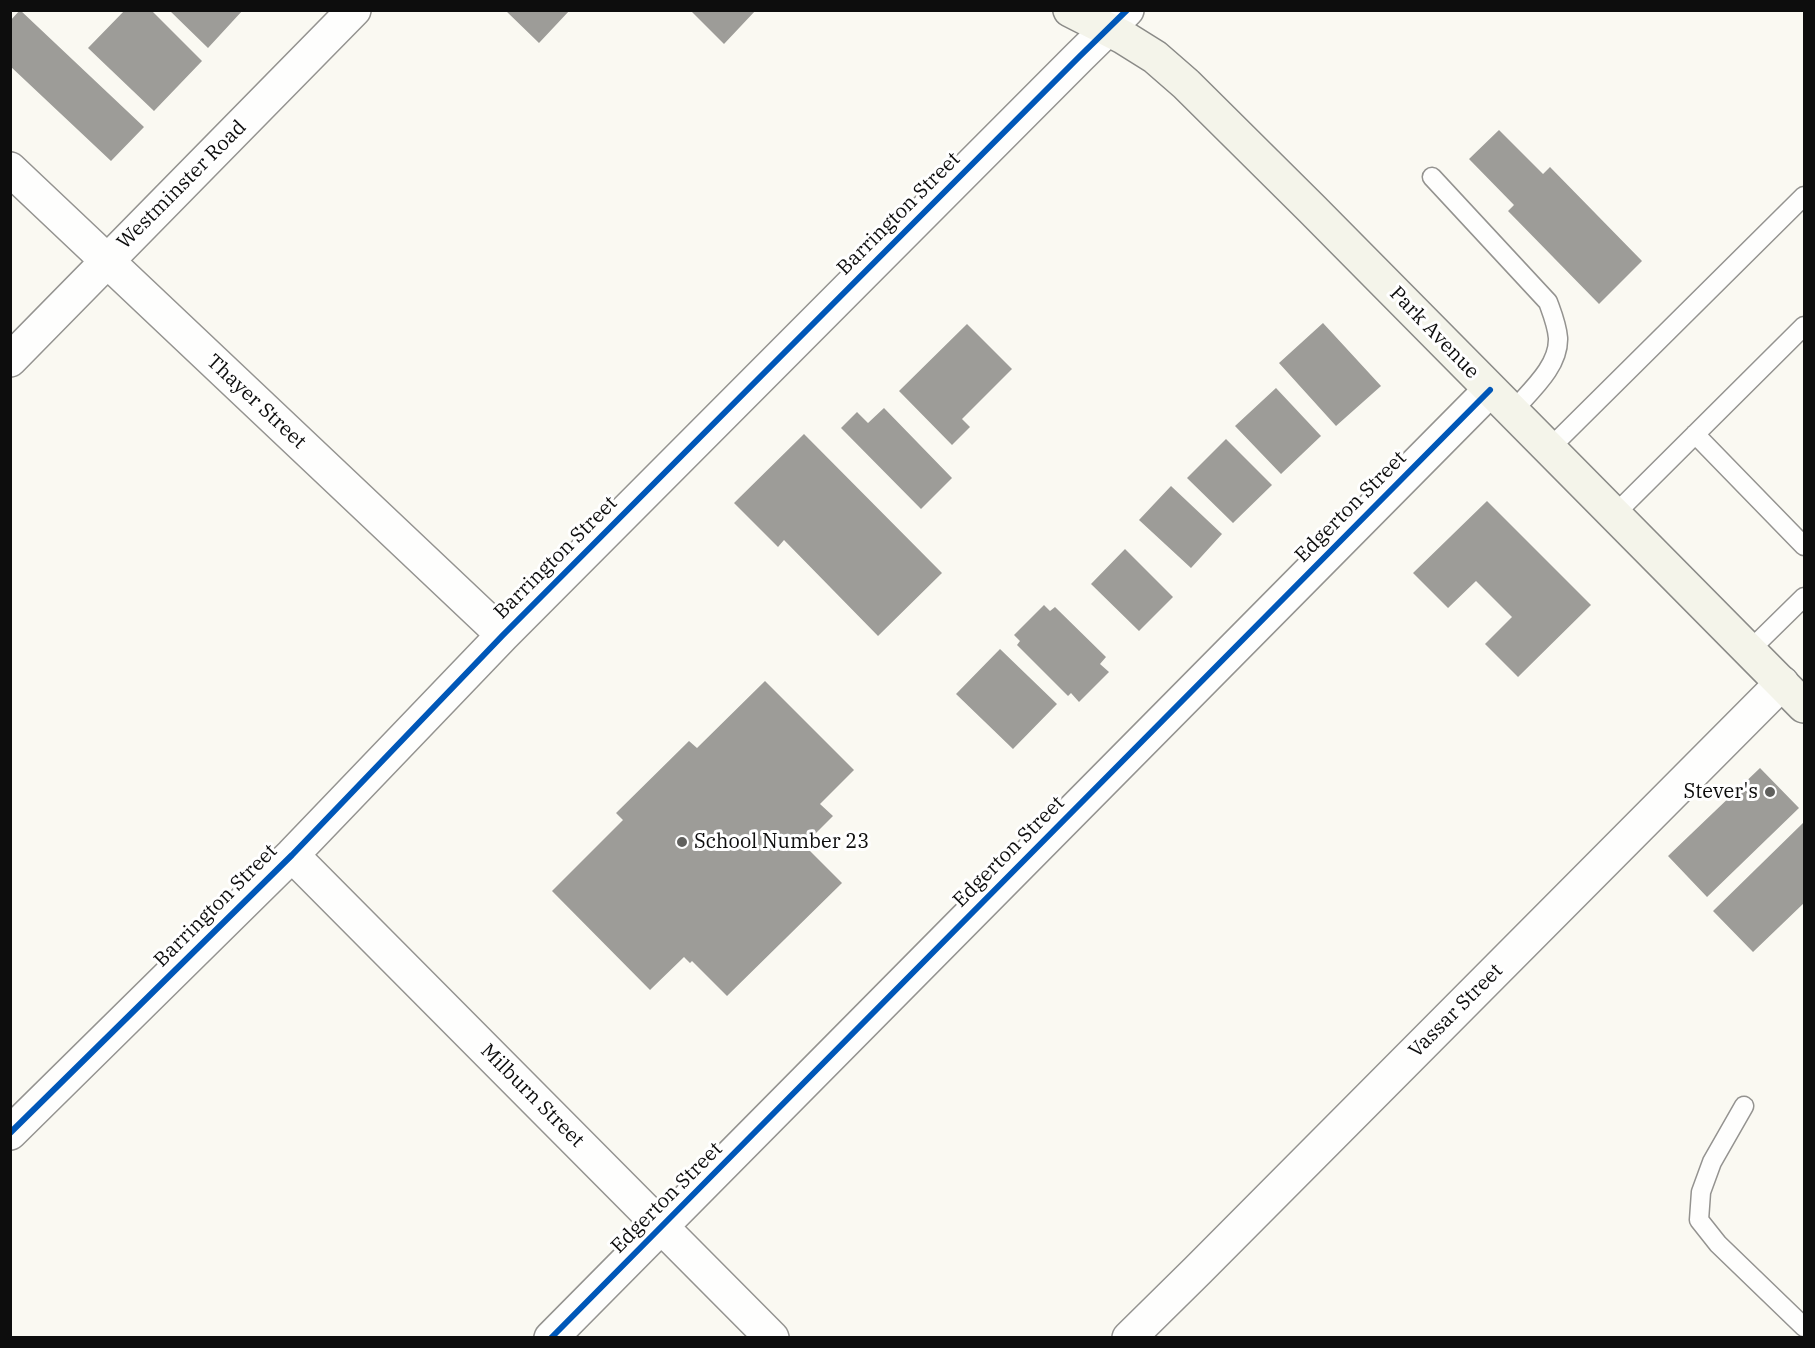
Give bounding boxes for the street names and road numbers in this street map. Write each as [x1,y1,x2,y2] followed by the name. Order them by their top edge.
[112,115,252,255] street label: Westminster Road
[833,148,965,280] street label: Barrington Street
[1384,282,1484,384] street label: Park Avenue
[201,350,311,454] street label: Thayer Street
[1290,446,1412,568] street label: Edgerton Street
[490,492,622,624] street label: Barrington Street
[948,791,1070,913] street label: Edgerton Street
[150,840,282,972] street label: Barrington Street
[1404,959,1508,1063] street label: Vassar Street
[475,1039,589,1153] street label: Milburn Street
[606,1137,728,1259] street label: Edgerton Street

